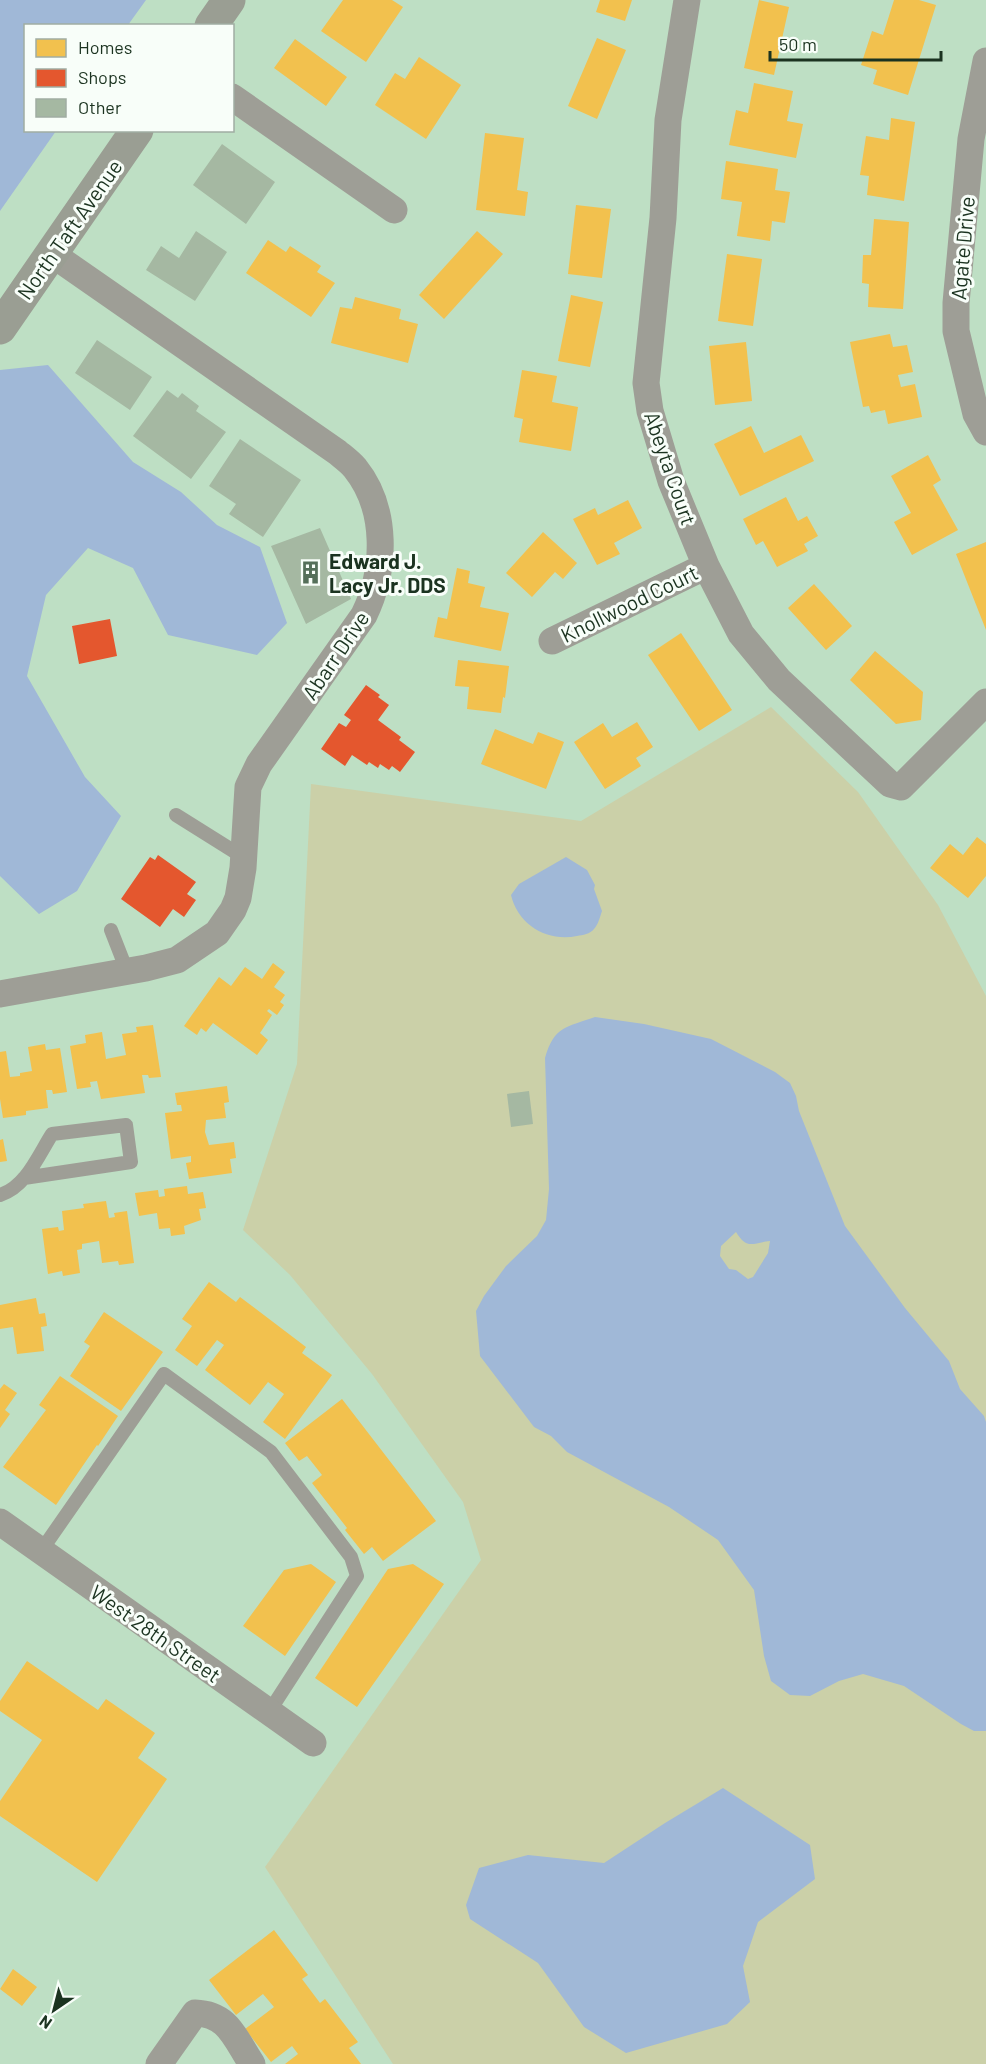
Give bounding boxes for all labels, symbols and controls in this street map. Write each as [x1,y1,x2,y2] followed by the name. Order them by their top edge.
[24,24,234,132] legend
[770,24,941,62] scale bar
[779,33,817,55] text: 50 m
[78,36,132,58] text: Homes
[78,66,127,88] text: Shops
[78,96,122,118] text: Other
[11,154,127,304] street label: North Taft Avenue
[945,195,979,301] street label: Agate Drive
[640,408,702,528] street label: Abeyta Court
[329,548,446,597] place label: Edward J. Lacy Jr. DDS
[298,559,324,585] building icon: Edward J. Lacy Jr. DDS
[556,559,702,647] street label: Knollwood Court
[296,606,374,704] street label: Abarr Drive
[86,1579,226,1687] street label: West 28th Street
[24,1980,84,2040] north arrow
[35,2012,55,2034] text: N

